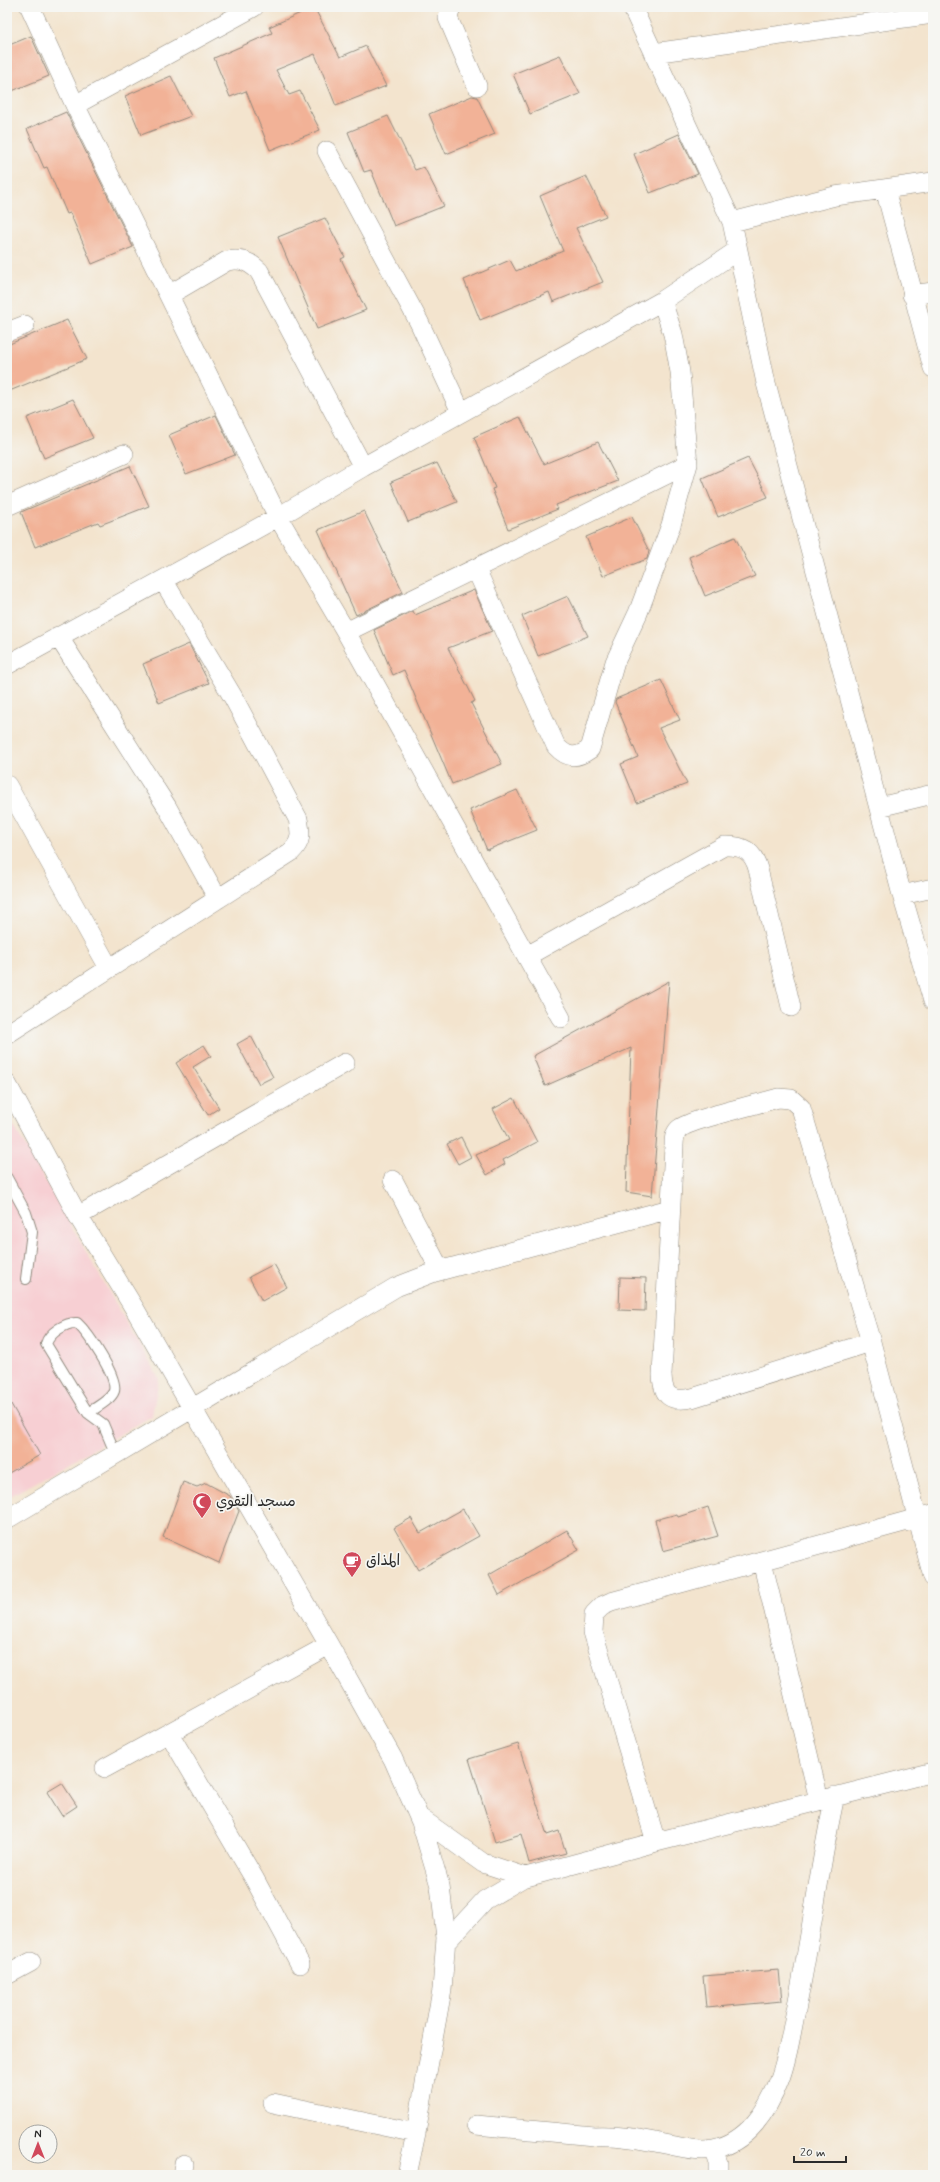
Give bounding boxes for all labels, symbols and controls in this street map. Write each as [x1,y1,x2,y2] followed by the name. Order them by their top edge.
[191,1491,213,1519] mosque icon: مسجد التقوي
[216,1492,296,1512] place label: مسجد التقوي
[341,1550,363,1578] cafe icon: المذاق
[366,1551,400,1571] place label: المذاق
[18,2124,58,2164] north arrow
[34,2128,42,2142] text: N
[794,2138,846,2164] scale bar
[800,2145,826,2161] text: 20 m

